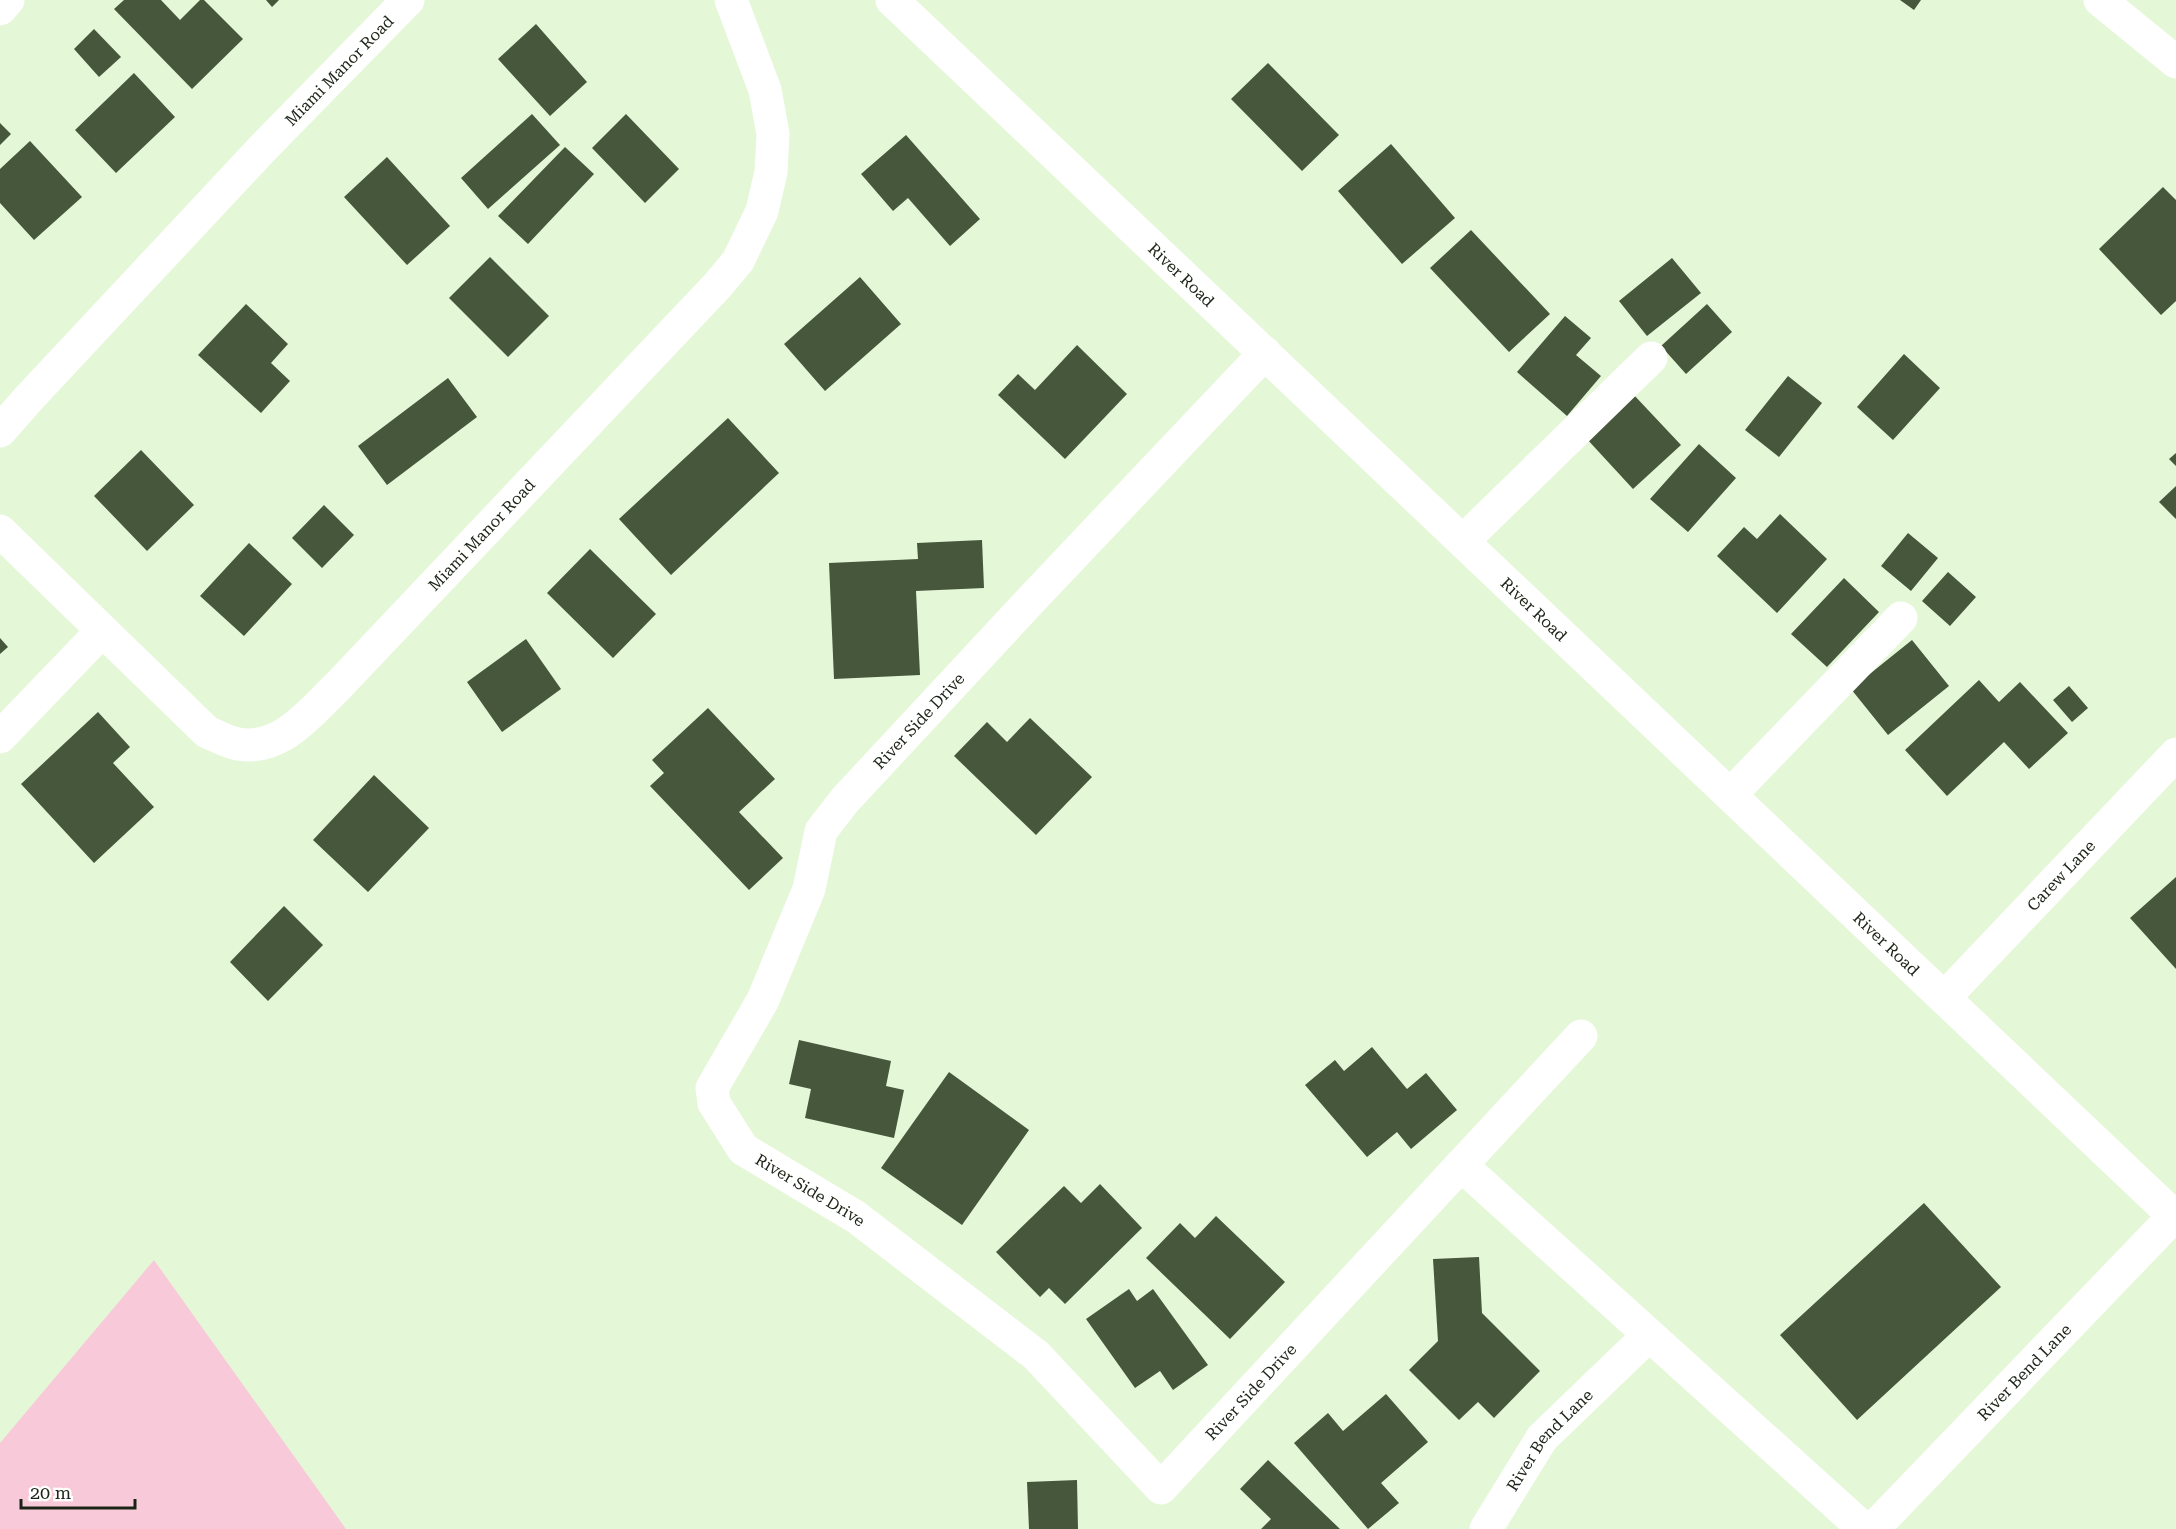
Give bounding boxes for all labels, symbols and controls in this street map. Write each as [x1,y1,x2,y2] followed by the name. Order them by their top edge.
[281,11,397,129] street label: Miami Manor Road
[1144,239,1218,310] street label: River Road
[424,475,539,595] street label: Miami Manor Road
[1497,573,1571,645] street label: River Road
[870,669,969,773] street label: River Side Drive
[2023,836,2099,915] street label: Carew Lane
[1850,908,1924,979] street label: River Road
[752,1149,869,1230] street label: River Side Drive
[1973,1319,2075,1424] street label: River Bend Lane
[1201,1339,1300,1444] street label: River Side Drive
[1502,1385,1597,1494] street label: River Bend Lane
[21,1472,135,1510] scale bar
[30,1482,71,1503] text: 20 m

